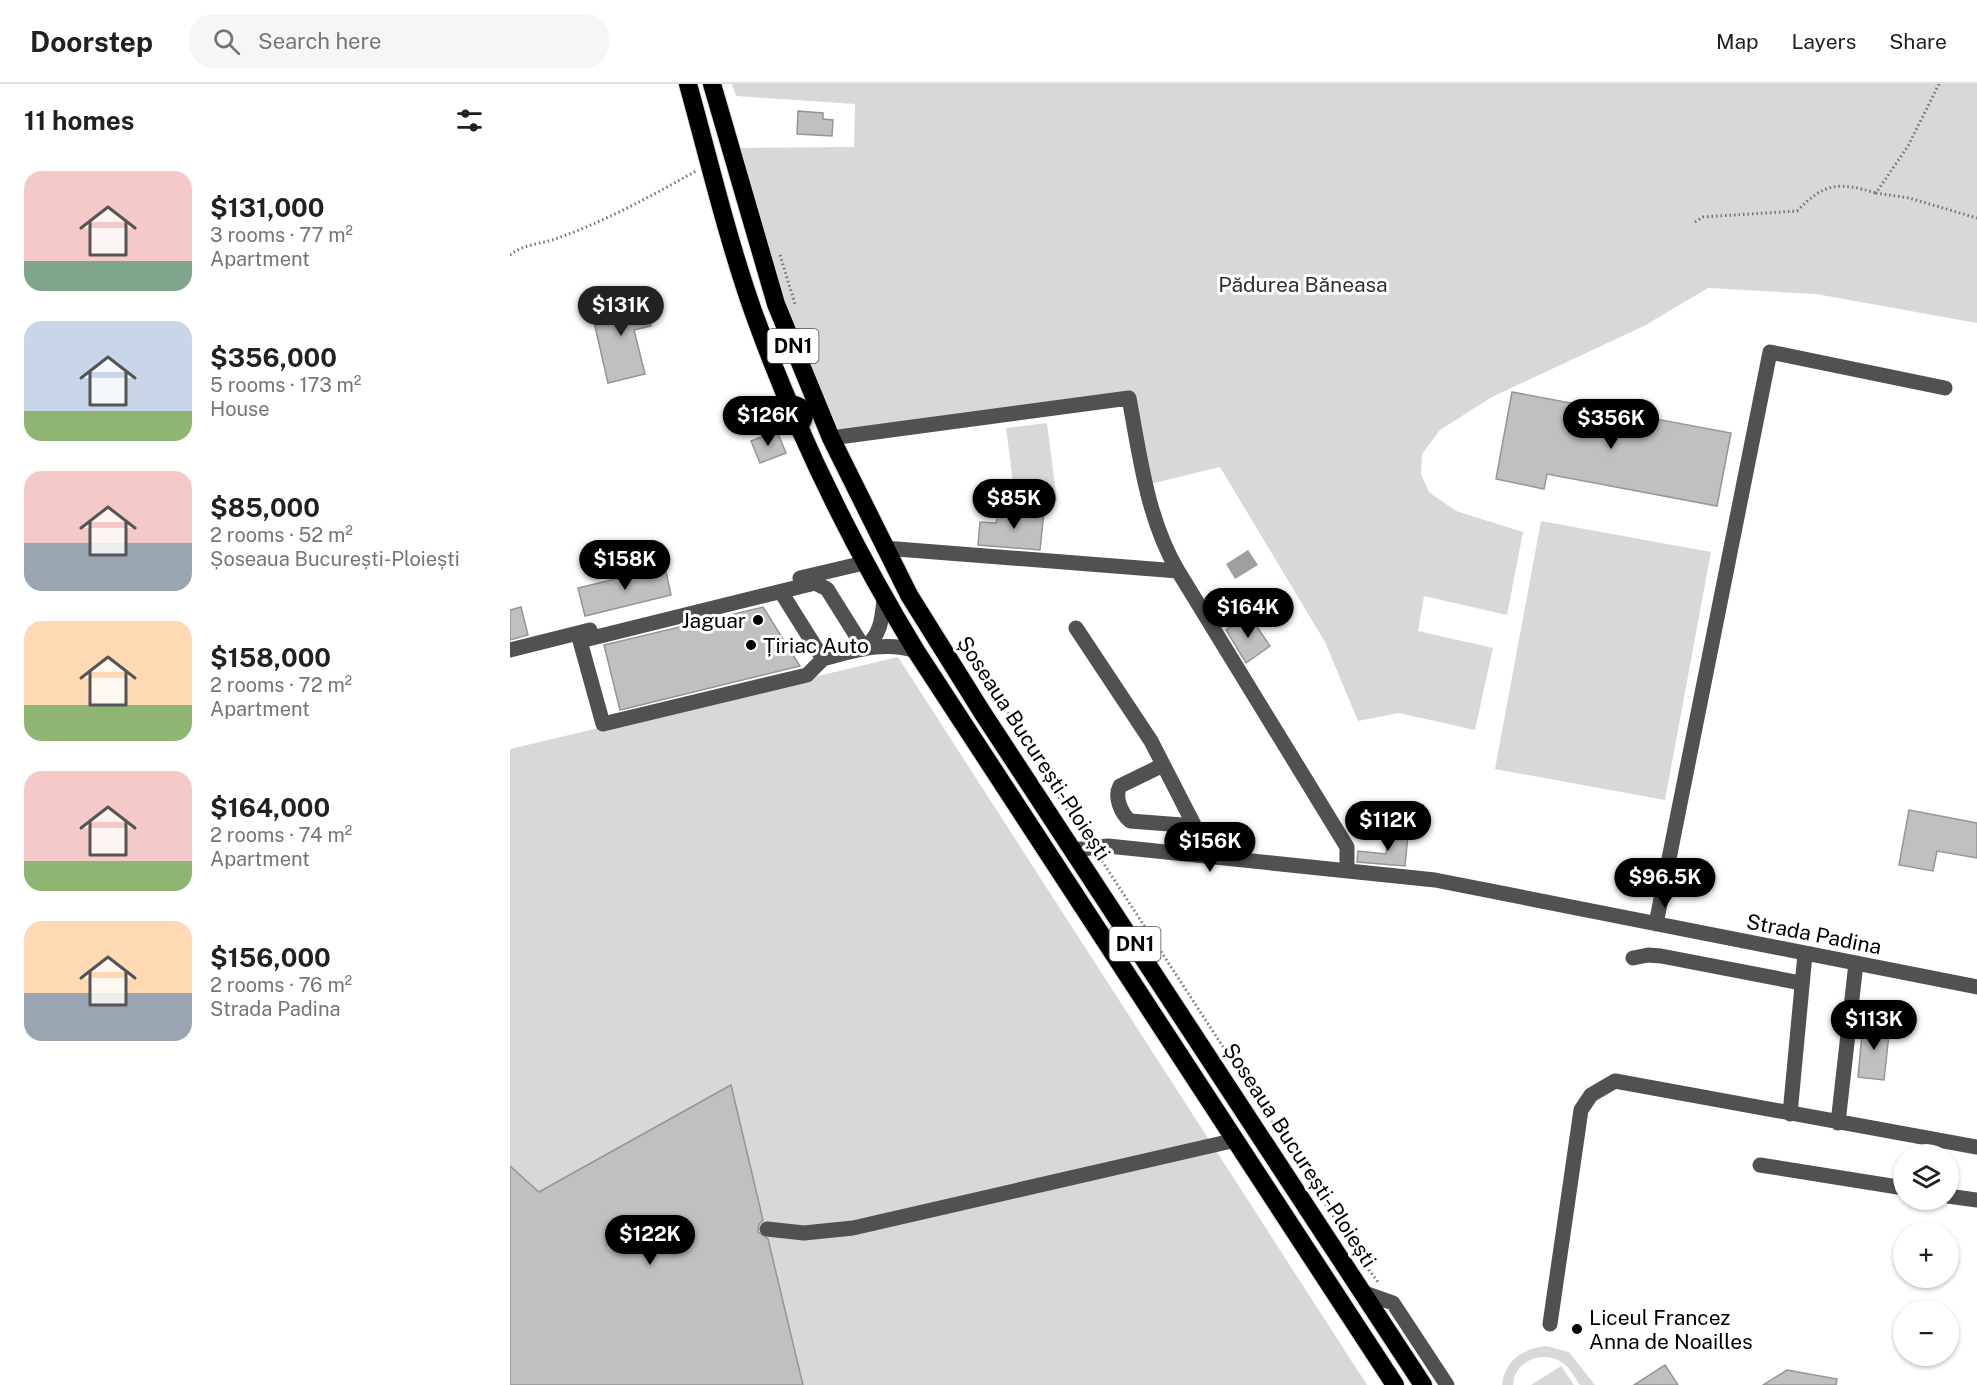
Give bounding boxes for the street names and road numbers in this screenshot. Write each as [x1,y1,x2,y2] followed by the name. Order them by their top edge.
[768,329,818,363] road number: DN1
[952,631,1116,865] street label: Șoseaua București-Ploiești
[1744,909,1884,959] street label: Strada Padina
[1110,927,1160,961] road number: DN1
[1218,1038,1382,1272] street label: Șoseaua București-Ploiești

